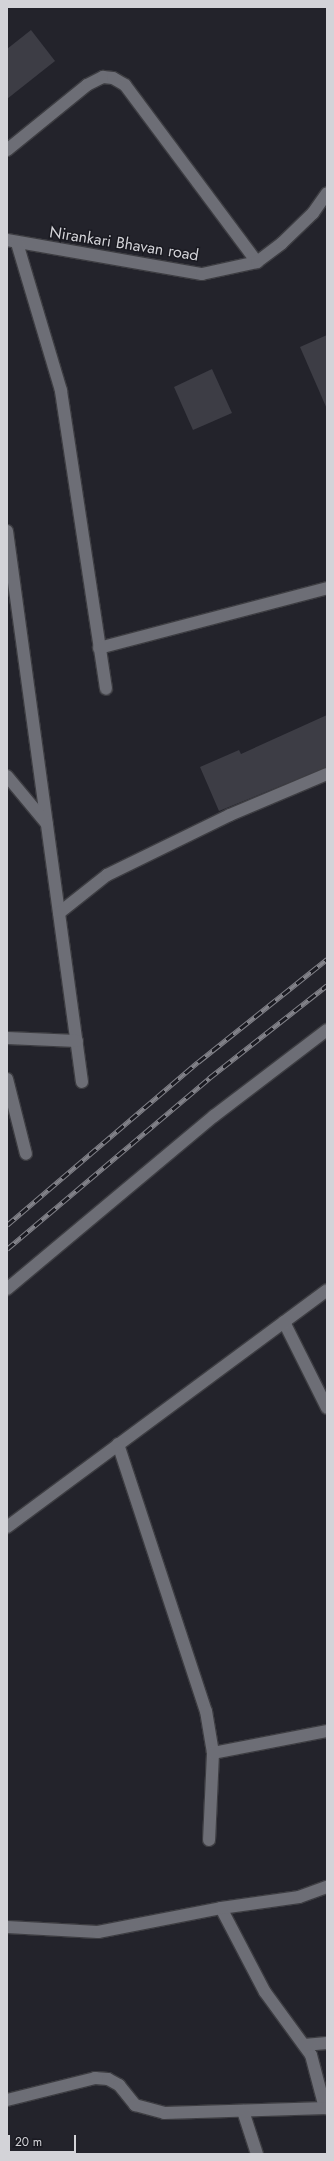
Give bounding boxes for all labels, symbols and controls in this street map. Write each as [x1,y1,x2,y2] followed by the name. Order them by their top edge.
[48,223,200,265] street label: Nirankari Bhavan road
[10,2127,78,2153] scale bar
[15,2133,42,2151] text: 20 m

